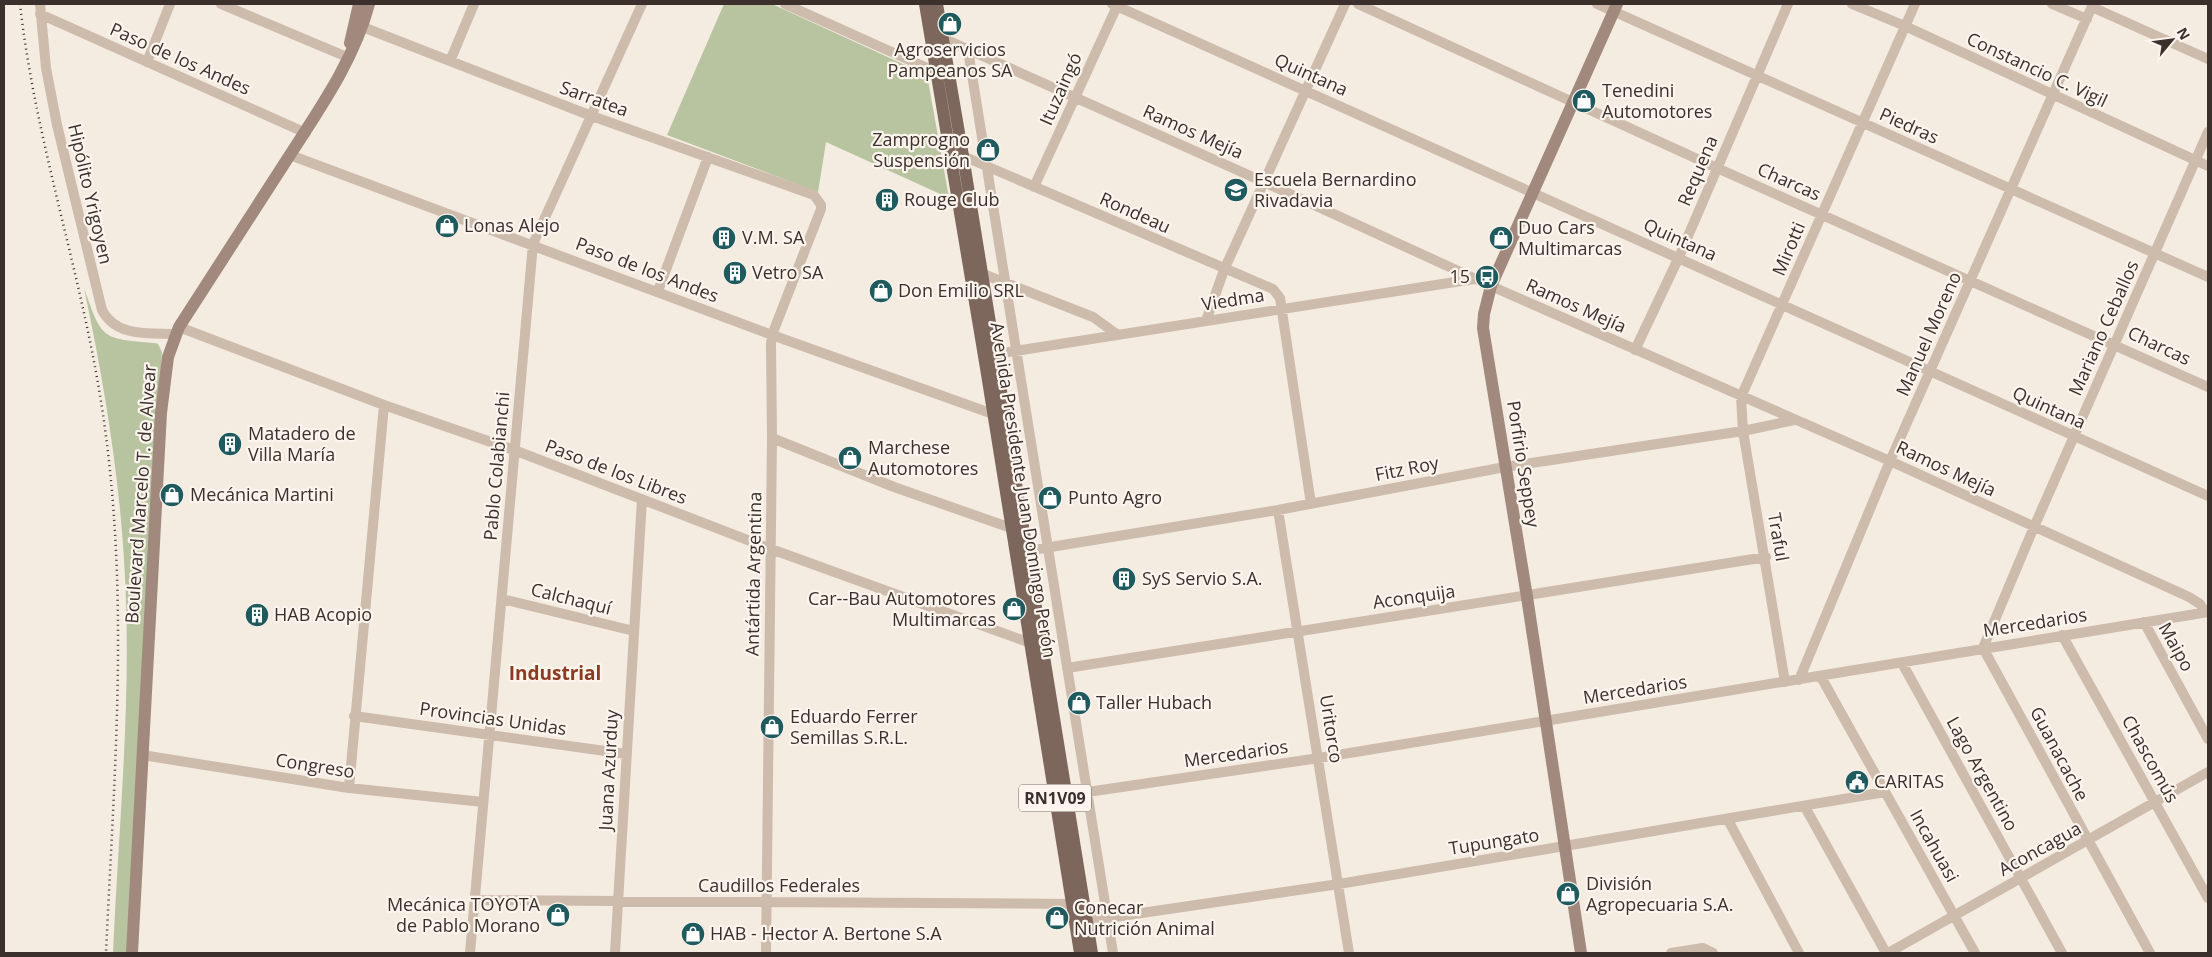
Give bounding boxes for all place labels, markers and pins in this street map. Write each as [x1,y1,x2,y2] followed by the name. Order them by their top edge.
[937,11,963,37] shop icon: Agroservicios Pampeanos SA
[888,37,1013,82] place label: Agroservicios Pampeanos SA
[1602,78,1712,123] place label: Tenedini Automotores
[1571,88,1597,114] shop icon: Tenedini Automotores
[872,127,970,172] place label: Zamprogno Suspensión
[975,137,1001,163] shop icon: Zamprogno Suspensión
[1254,167,1416,212] place label: Escuela Bernardino Rivadavia
[1223,177,1249,203] school or university icon: Escuela Bernardino Rivadavia
[874,187,900,213] building icon: Rouge Club
[904,187,999,211] place label: Rouge Club
[434,213,460,239] shop icon: Lonas Alejo
[464,213,560,237] place label: Lonas Alejo
[1518,215,1622,260] place label: Duo Cars Multimarcas
[711,225,737,251] building icon: V.M. SA
[742,225,805,249] place label: V.M. SA
[1488,225,1514,251] shop icon: Duo Cars Multimarcas
[722,260,748,286] building icon: Vetro SA
[752,260,824,284] place label: Vetro SA
[1449,264,1470,288] place label: 15
[1474,264,1500,290] bus stop icon: 15
[868,278,894,304] shop icon: Don Emilio SRL
[898,278,1024,302] place label: Don Emilio SRL
[248,421,356,466] place label: Matadero de Villa María
[217,431,243,457] building icon: Matadero de Villa María
[868,435,978,480] place label: Marchese Automotores
[837,445,863,471] shop icon: Marchese Automotores
[159,482,185,508] shop icon: Mecánica Martini
[190,482,334,506] place label: Mecánica Martini
[1037,485,1063,511] shop icon: Punto Agro
[1068,485,1162,509] place label: Punto Agro
[1111,566,1137,592] building icon: SyS Servio S.A.
[1142,566,1263,590] place label: SyS Servio S.A.
[808,586,996,631] place label: Car--Bau Automotores Multimarcas
[1001,596,1027,622] shop icon: Car--Bau Automotores Multimarcas
[244,602,270,628] building icon: HAB Acopio
[274,602,372,626] place label: HAB Acopio
[1066,690,1092,716] shop icon: Taller Hubach
[1096,690,1212,714] place label: Taller Hubach
[790,704,918,749] place label: Eduardo Ferrer Semillas S.R.L.
[759,714,785,740] shop icon: Eduardo Ferrer Semillas S.R.L.
[1844,769,1870,795] public building icon: CARITAS
[1874,769,1944,793] place label: CARITAS
[1586,871,1733,916] place label: División Agropecuaria S.A.
[1555,881,1581,907] shop icon: División Agropecuaria S.A.
[387,892,541,937] place label: Mecánica TOYOTA de Pablo Morano
[1074,895,1215,940] place label: Conecar Nutrición Animal
[545,902,571,928] shop icon: Mecánica TOYOTA de Pablo Morano
[1044,905,1070,931] shop icon: Conecar Nutrición Animal
[680,921,706,947] shop icon: HAB - Hector A. Bertone S.A
[710,921,942,945] place label: HAB - Hector A. Bertone S.A

